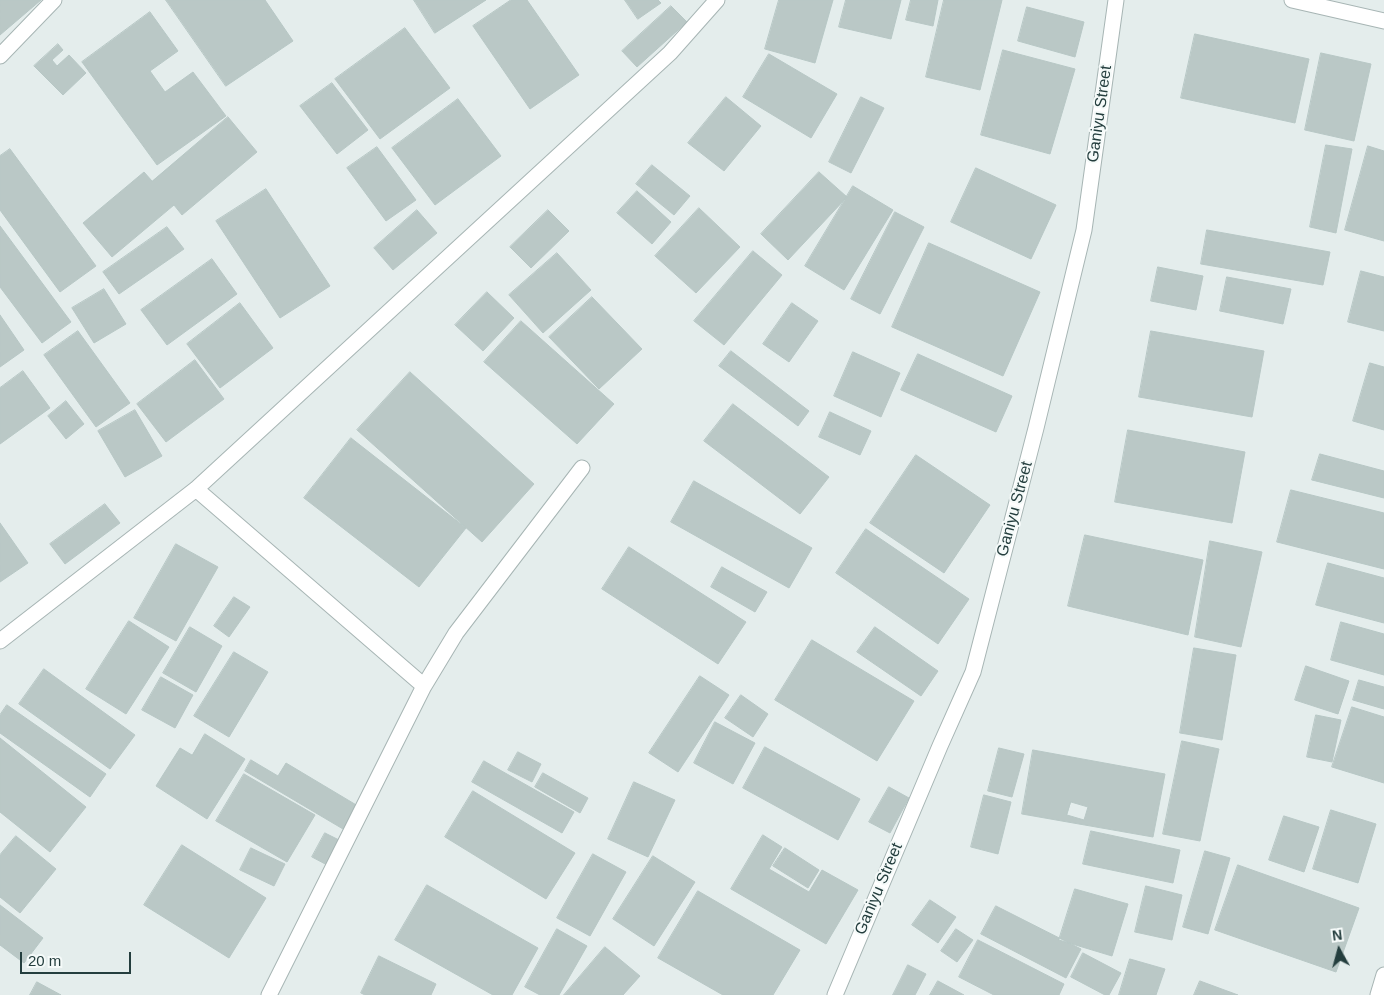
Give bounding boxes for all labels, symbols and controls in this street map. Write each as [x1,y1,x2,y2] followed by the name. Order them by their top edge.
[1084,64,1116,164] street label: Ganiyu Street
[993,459,1037,559] street label: Ganiyu Street
[851,840,907,938] street label: Ganiyu Street
[1314,925,1364,975] north arrow
[1331,927,1343,944] text: N
[22,942,134,974] scale bar
[28,952,61,969] text: 20 m

